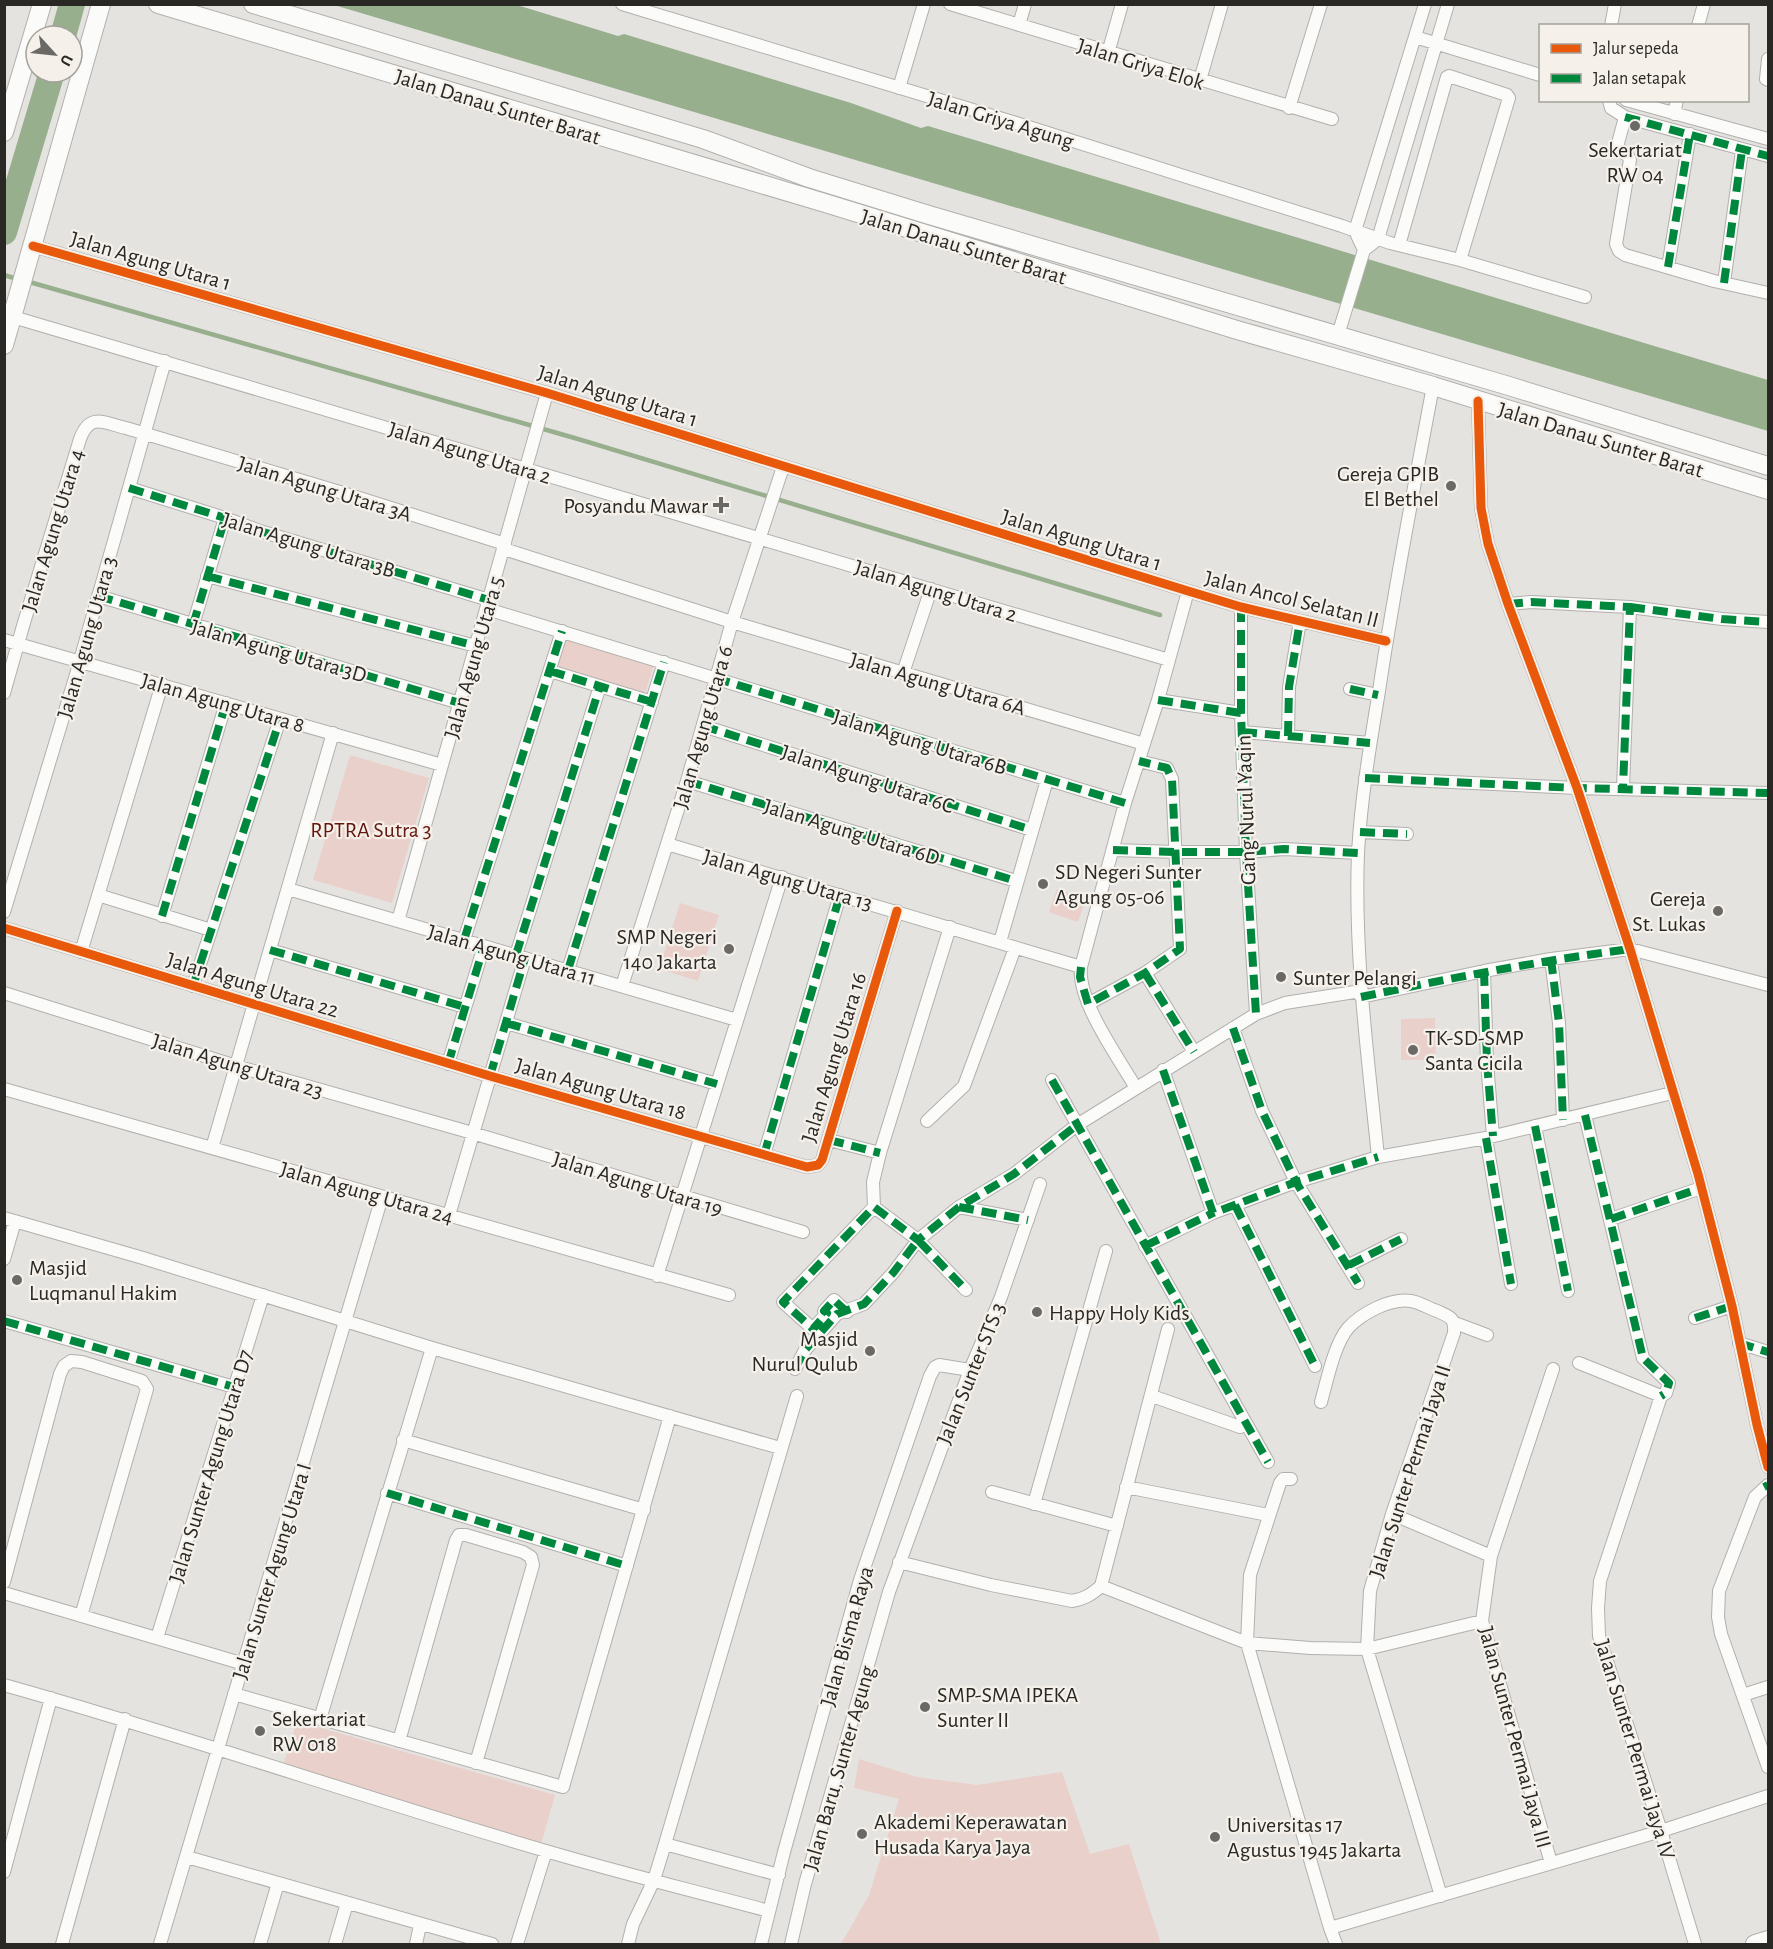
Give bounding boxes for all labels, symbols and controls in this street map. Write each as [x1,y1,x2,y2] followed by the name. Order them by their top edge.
[24,24,84,84] north arrow
[1539,24,1749,102] legend
[1074,34,1207,94] street label: Jalan Griya Elok
[1593,40,1679,58] text: Jalur sepeda
[57,52,76,69] text: U
[392,65,603,149] street label: Jalan Danau Sunter Barat
[1593,70,1687,88] text: Jalan setapak
[925,87,1077,153] street label: Jalan Griya Agung
[1628,119,1642,133] marker: Sekertariat RW 04
[1588,139,1682,186] place label: Sekertariat RW 04
[858,205,1069,289] street label: Jalan Danau Sunter Barat
[68,228,234,294] street label: Jalan Agung Utara 1
[535,361,700,431] street label: Jalan Agung Utara 1
[1495,398,1706,482] street label: Jalan Danau Sunter Barat
[386,418,553,488] street label: Jalan Agung Utara 2
[18,446,88,614] street label: Jalan Agung Utara 4
[235,452,414,526] street label: Jalan Agung Utara 3A
[1337,463,1439,510] place label: Gereja GPIB El Bethel
[1444,479,1458,493] marker: Gereja GPIB El Bethel
[563,495,708,517] place label: Posyandu Mawar
[712,496,730,514] marker: Posyandu Mawar
[999,505,1164,575] street label: Jalan Agung Utara 1
[220,508,398,582] street label: Jalan Agung Utara 3B
[53,554,121,721] street label: Jalan Agung Utara 3
[852,556,1019,626] street label: Jalan Agung Utara 2
[1202,567,1381,631] street label: Jalan Ancol Selatan II
[440,574,508,741] street label: Jalan Agung Utara 5
[188,615,369,687] street label: Jalan Agung Utara 3D
[669,643,737,811] street label: Jalan Agung Utara 6
[847,648,1028,720] street label: Jalan Agung Utara 6A
[139,669,307,737] street label: Jalan Agung Utara 8
[830,705,1009,779] street label: Jalan Agung Utara 6B
[1232,735,1260,885] street label: Gang Nurul Yaqin
[779,741,957,817] street label: Jalan Agung Utara 6C
[761,795,942,869] street label: Jalan Agung Utara 6D
[310,819,432,841] park label: RPTRA Sutra 3
[701,845,875,915] street label: Jalan Agung Utara 13
[1055,861,1201,908] place label: SD Negeri Sunter Agung 05-06
[1036,877,1050,891] marker: SD Negeri Sunter Agung 05-06
[1632,888,1706,935] place label: Gereja St. Lukas
[1711,904,1725,918] marker: Gereja St. Lukas
[425,920,598,989] street label: Jalan Agung Utara 11
[616,926,717,973] place label: SMP Negeri 140 Jakarta
[722,942,736,956] marker: SMP Negeri 140 Jakarta
[164,948,341,1022] street label: Jalan Agung Utara 22
[1293,967,1417,989] place label: Sunter Pelangi
[798,970,870,1145] street label: Jalan Agung Utara 16
[1274,970,1288,984] marker: Sunter Pelangi
[1425,1027,1524,1074] place label: TK-SD-SMP Santa Cicila
[150,1029,326,1102] street label: Jalan Agung Utara 23
[1406,1043,1420,1057] marker: TK-SD-SMP Santa Cicila
[513,1054,689,1124] street label: Jalan Agung Utara 18
[550,1148,725,1220] street label: Jalan Agung Utara 19
[278,1158,456,1228] street label: Jalan Agung Utara 24
[29,1257,177,1304] place label: Masjid Luqmanul Hakim
[10,1273,24,1287] marker: Masjid Luqmanul Hakim
[932,1299,1009,1447] street label: Jalan Sunter STS 3
[1049,1302,1190,1324] place label: Happy Holy Kids
[1030,1305,1044,1319] marker: Happy Holy Kids
[752,1328,858,1375] place label: Masjid Nurul Qulub
[863,1344,877,1358] marker: Masjid Nurul Qulub
[165,1347,257,1585] street label: Jalan Sunter Agung Utara D7
[1365,1362,1455,1581] street label: Jalan Sunter Permai Jaya II
[229,1461,315,1682] street label: Jalan Sunter Agung Utara I
[816,1564,877,1709] street label: Jalan Bisma Raya
[1475,1624,1555,1850] street label: Jalan Sunter Permai Jaya III
[1591,1637,1679,1862] street label: Jalan Sunter Permai Jaya IV
[799,1663,879,1873] street label: Jalan Baru, Sunter Agung
[937,1684,1078,1731] place label: SMP-SMA IPEKA Sunter II
[918,1700,932,1714] marker: SMP-SMA IPEKA Sunter II
[272,1708,366,1755] place label: Sekertariat RW 018
[253,1724,267,1738] marker: Sekertariat RW 018
[874,1811,1067,1858] place label: Akademi Keperawatan Husada Karya Jaya
[1227,1814,1401,1861] place label: Universitas 17 Agustus 1945 Jakarta
[855,1827,869,1841] marker: Akademi Keperawatan Husada Karya Jaya
[1208,1830,1222,1844] marker: Universitas 17 Agustus 1945 Jakarta

